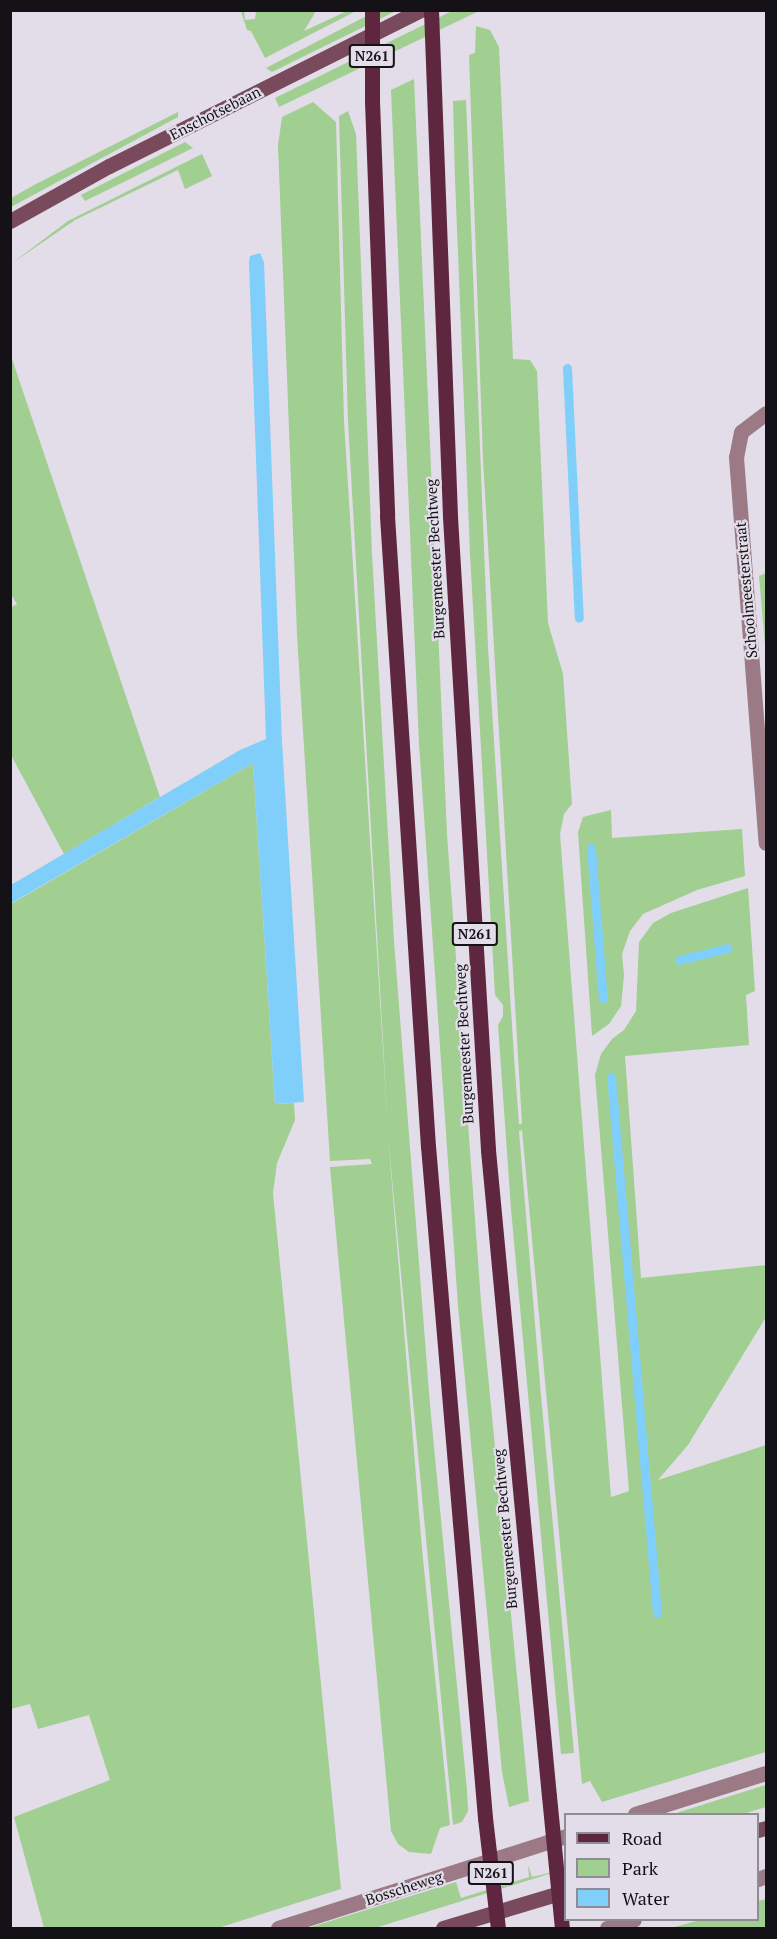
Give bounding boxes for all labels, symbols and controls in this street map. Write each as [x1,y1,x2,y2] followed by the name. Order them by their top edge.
[348,45,396,67] road number: N261
[166,82,264,144] street label: Enschotsebaan
[422,478,448,640] street label: Burgemeester Bechtweg
[731,521,761,659] street label: Schoolmeesterstraat
[451,923,499,945] road number: N261
[451,963,477,1125] street label: Burgemeester Bechtweg
[489,1448,521,1610] street label: Burgemeester Bechtweg
[564,1813,759,1921] legend
[622,1826,662,1850] text: Road
[622,1856,658,1880] text: Park
[467,1862,515,1884] road number: N261
[363,1867,445,1909] street label: Bosscheweg
[622,1886,669,1910] text: Water

